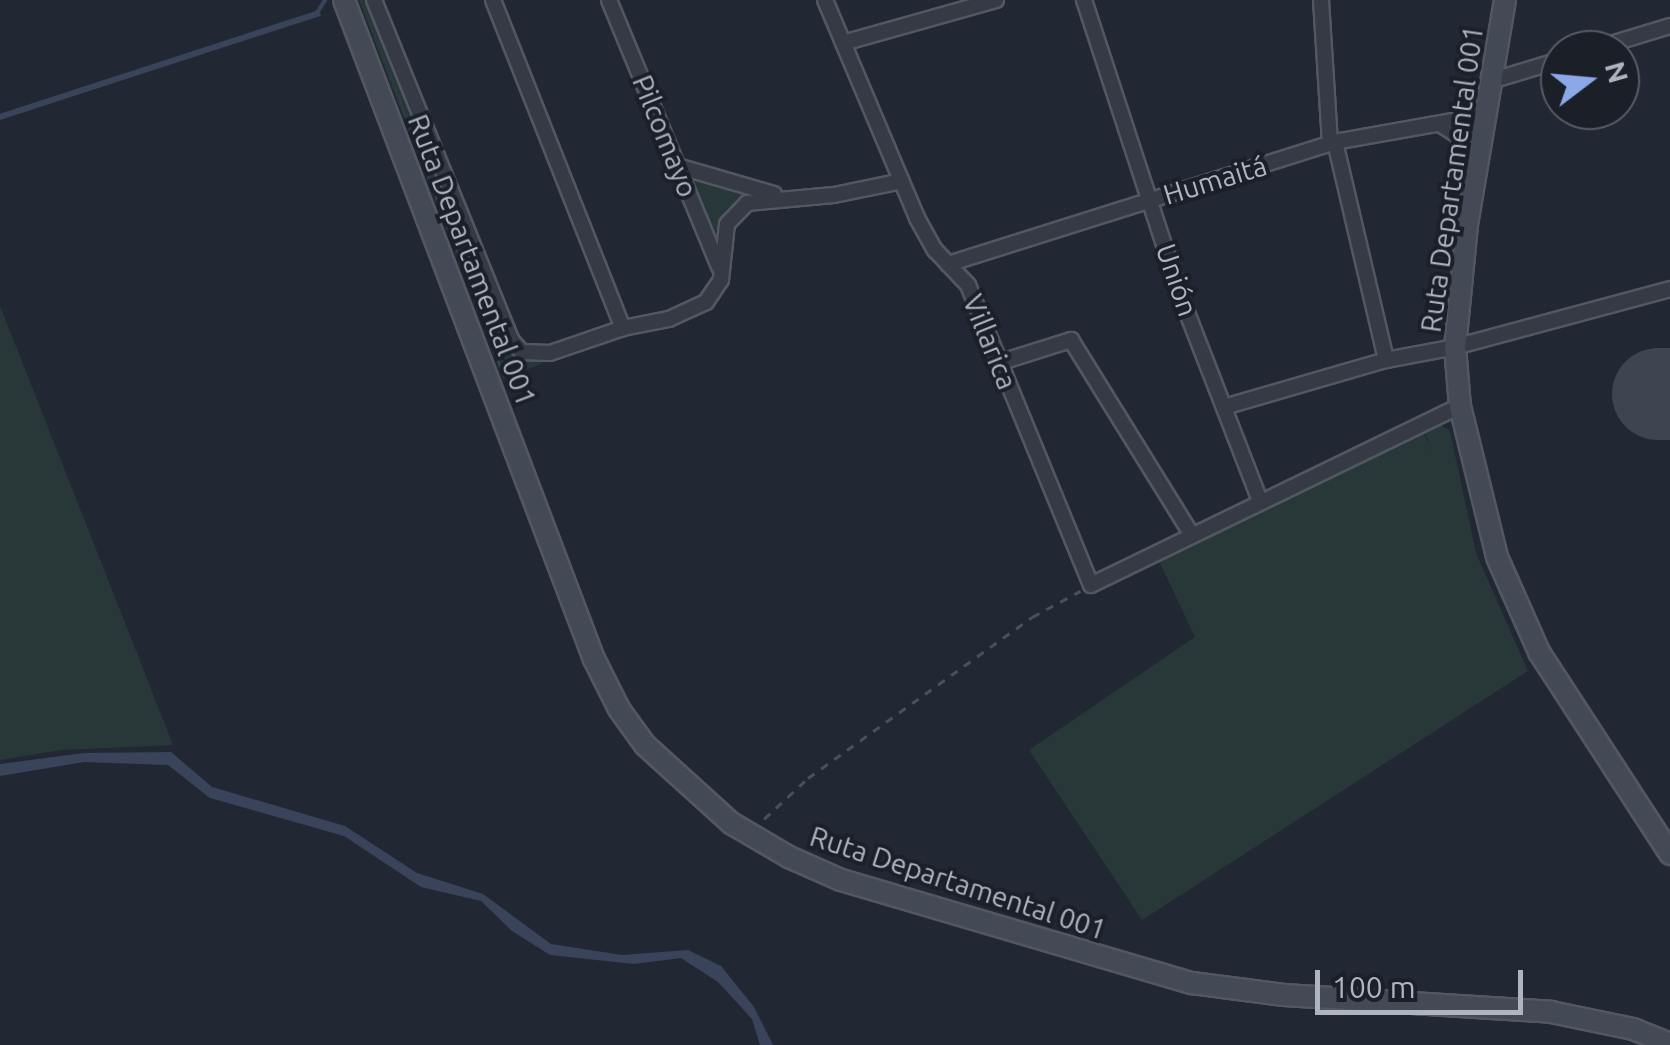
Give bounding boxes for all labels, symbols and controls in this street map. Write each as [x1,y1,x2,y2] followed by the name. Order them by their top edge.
[1414,24,1490,334] street label: Ruta Departamental 001
[1540,30,1640,130] north arrow
[1600,58,1635,86] text: N
[625,70,705,202] street label: Pilcomayo
[401,110,543,410] street label: Ruta Departamental 001
[1159,148,1271,212] street label: Humaitá
[1149,239,1205,321] street label: Unión
[956,290,1024,394] street label: Villarica
[806,819,1110,947] street label: Ruta Departamental 001
[1320,950,1528,1012] scale bar
[1332,970,1416,1004] text: 100 m

